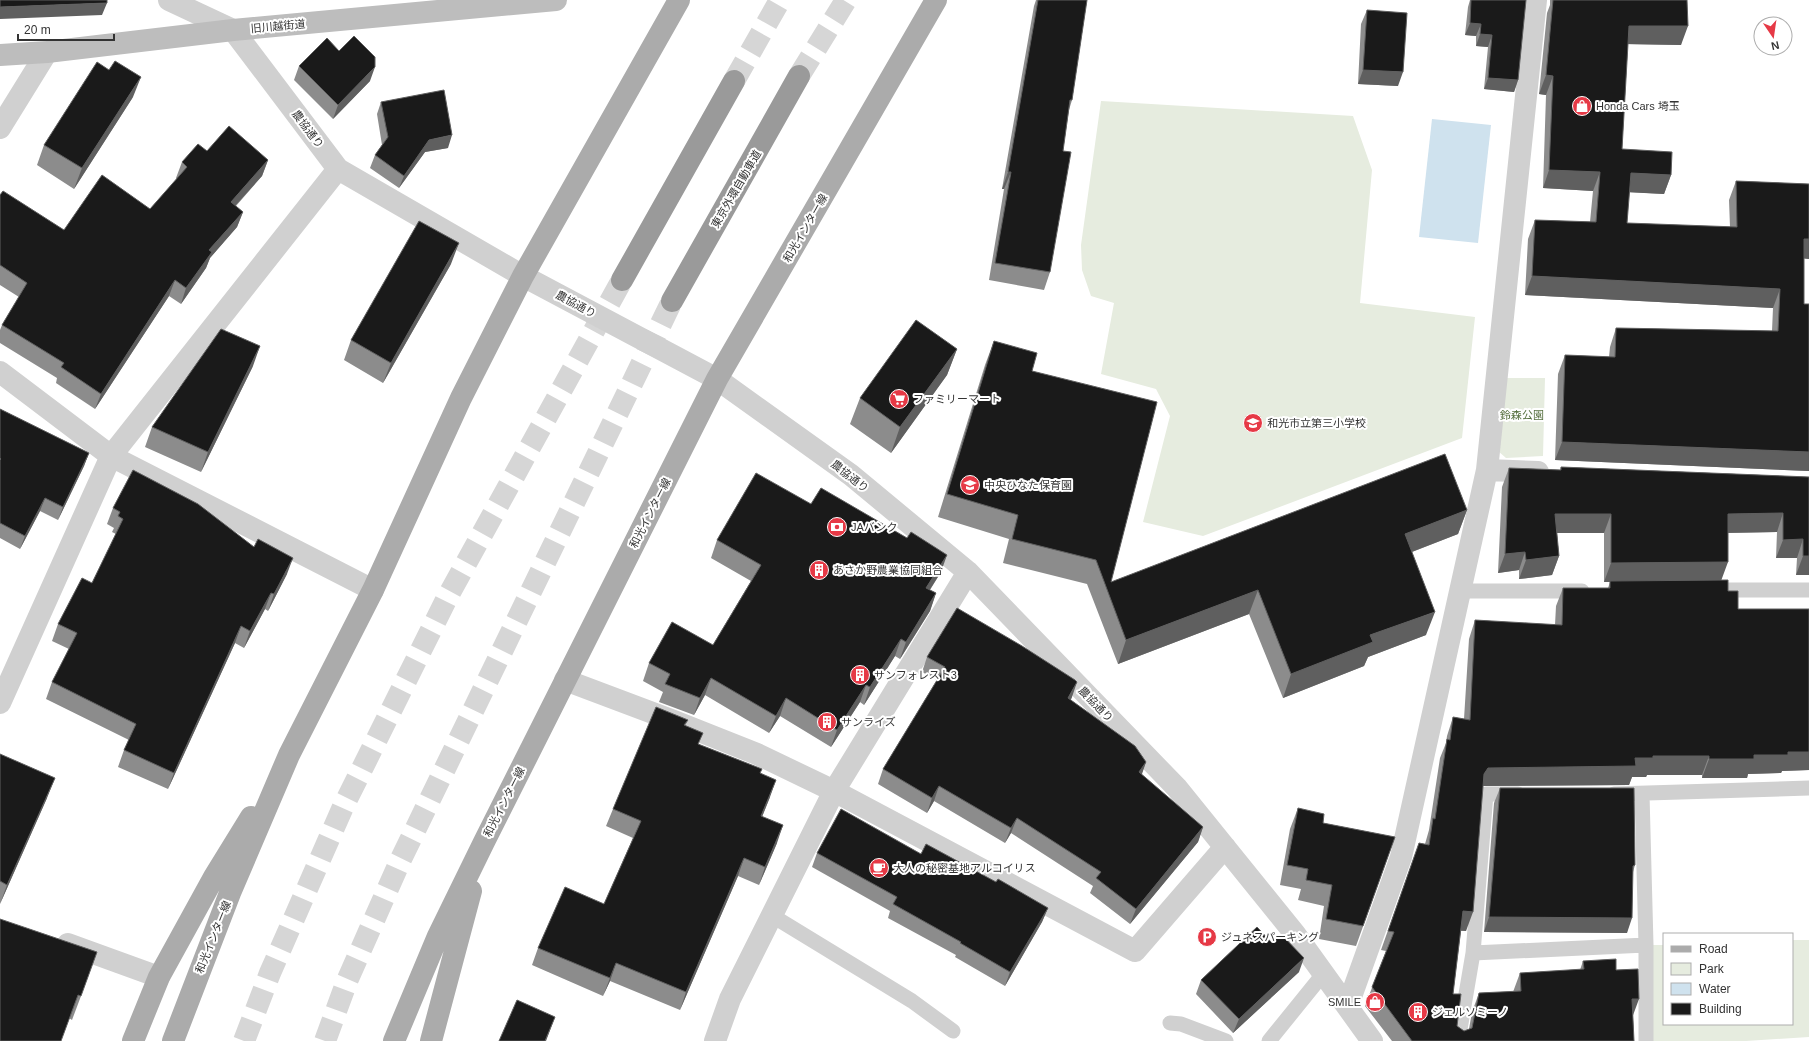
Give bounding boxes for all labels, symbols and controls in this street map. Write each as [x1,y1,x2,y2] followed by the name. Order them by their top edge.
[18,16,114,42] scale bar
[1753,16,1793,56] north arrow
[250,18,306,34] street label: 旧川越街道
[24,23,51,37] text: 20 m
[1770,39,1780,52] text: N
[1571,95,1593,117] shop icon: Honda Cars 埼玉
[1596,100,1680,112] place label: Honda Cars 埼玉
[290,108,326,150] street label: 農協通り
[709,148,763,230] street label: 東京外環自動車道
[781,192,829,264] street label: 和光インター線
[554,288,598,320] street label: 農協通り
[888,388,910,410] supermarket icon: ファミリーマート
[913,393,1001,405] place label: ファミリーマート
[1500,409,1544,421] park label: 鈴森公園
[1242,412,1264,434] school or university icon: 和光市立第三小学校
[1267,417,1366,429] place label: 和光市立第三小学校
[829,458,871,494] street label: 農協通り
[959,474,981,496] school or university icon: 中央ひなた保育園
[627,476,673,550] street label: 和光インター線
[984,479,1072,491] place label: 中央ひなた保育園
[826,516,848,538] bank icon: JAバンク
[851,521,897,533] place label: JAバンク
[808,559,830,581] building icon: あさか野農業協同組合
[833,564,943,576] place label: あさか野農業協同組合
[849,664,871,686] building icon: サンフォレスト3
[874,669,957,681] place label: サンフォレスト3
[1076,684,1116,724] street label: 農協通り
[816,711,838,733] building icon: サンライズ
[841,716,896,728] place label: サンライズ
[481,765,527,839] street label: 和光インター線
[868,857,890,879] cafe icon: 大人の秘密基地アルコイリス
[893,862,1036,874] place label: 大人の秘密基地アルコイリス
[193,899,233,975] street label: 和光インター線
[1196,926,1218,948] parking icon: ジュネスパーキング
[1221,931,1319,943] place label: ジュネスパーキング
[1663,933,1793,1025] legend
[1699,942,1728,956] text: Road
[1699,962,1725,976] text: Park
[1699,982,1731,996] text: Water
[1364,991,1386,1013] shop icon: SMILE
[1328,996,1361,1008] place label: SMILE
[1407,1001,1429,1023] building icon: ジェルソミーノ
[1699,1002,1742,1016] text: Building
[1432,1006,1508,1018] place label: ジェルソミーノ

